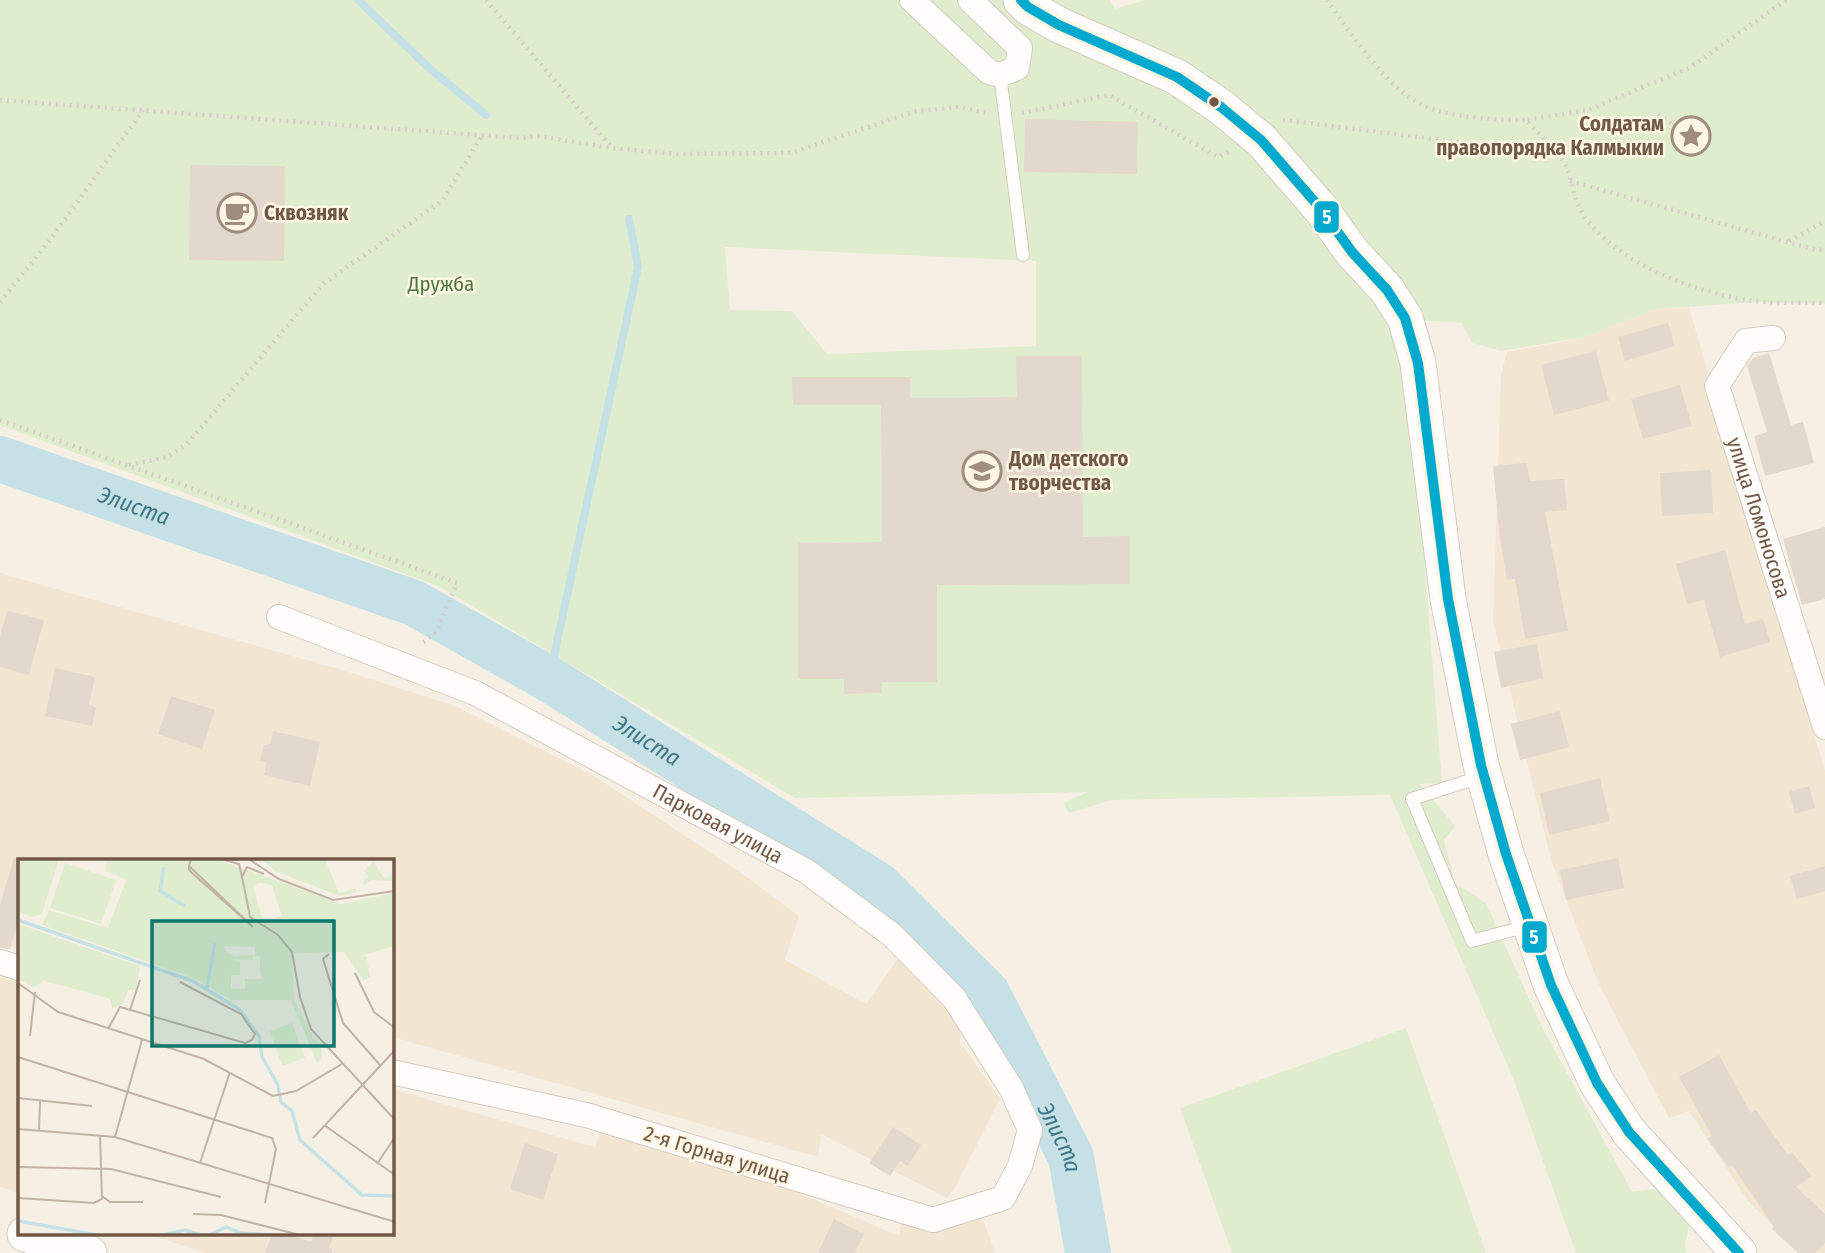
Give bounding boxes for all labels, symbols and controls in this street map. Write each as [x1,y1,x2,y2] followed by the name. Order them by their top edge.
[1207,95,1221,109] unlabelled marker
[1436,111,1664,161] place label: Солдатам правопорядка Калмыкии
[1670,115,1712,157] place icon: Солдатам правопорядка Калмыкии
[216,192,258,234] cafe icon: Сквозняк
[264,200,349,226] place label: Сквозняк
[1313,200,1340,234] line badge: 5
[1322,206,1332,229] text: 5
[407,271,474,297] park label: Дружба
[1721,434,1796,602] street label: улица Ломоносова
[1008,446,1128,496] place label: Дом детского творчества
[961,450,1003,492] school or university icon: Дом детского творчества
[93,480,174,531] water label: Элиста
[607,708,686,772] water label: Элиста
[649,778,787,869] street label: Парковая улица
[18,859,394,1236] inset map
[1521,920,1548,954] line badge: 5
[1529,926,1539,949] text: 5
[1031,1097,1087,1174] water label: Элиста
[641,1120,793,1190] street label: 2-я Горная улица

